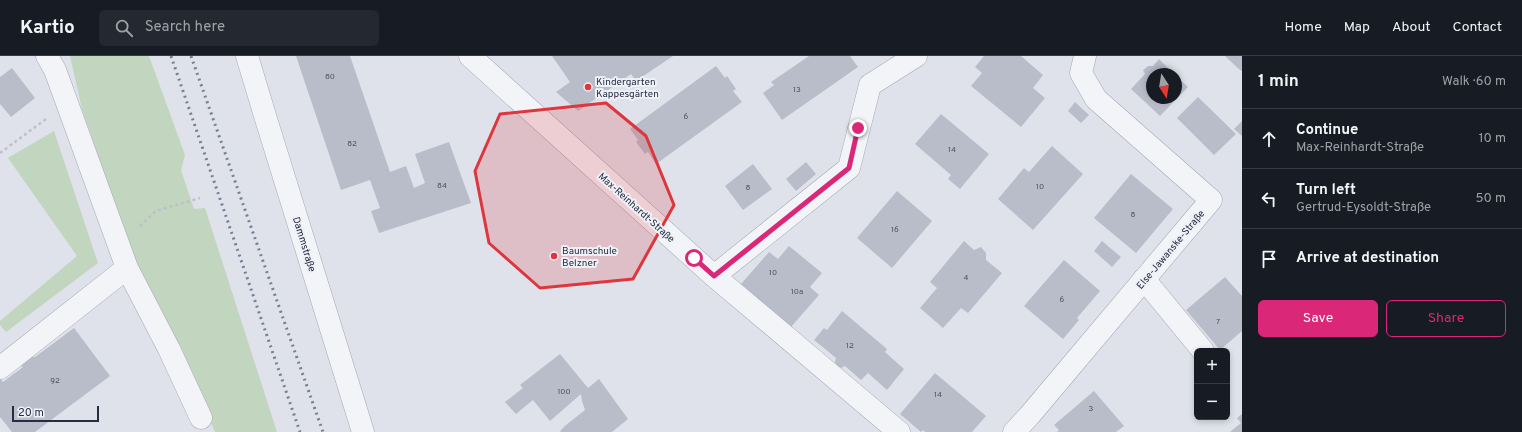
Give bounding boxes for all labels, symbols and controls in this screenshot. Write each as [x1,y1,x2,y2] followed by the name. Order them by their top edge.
[99,10,379,46] search box
[20,16,75,40] text: Kartio
[113,17,135,39] icon: search
[145,18,225,37] text: Search here
[1285,19,1322,36] text: Home
[1344,19,1370,36] text: Map
[1392,19,1431,36] text: About
[1453,19,1502,36] text: Contact
[1146,68,1182,104] north arrow
[1258,71,1299,93] text: 1 min
[325,72,335,82] house number: 80
[1442,74,1506,90] text: Walk · 60 m
[596,76,659,101] place label: Kindergarten Kappesgärten
[583,82,593,92] marker: Kindergarten Kappesgärten
[793,85,801,95] house number: 13
[684,112,689,122] house number: 6
[849,119,867,137] route end
[1296,121,1358,140] text: Continue
[1258,128,1280,150] icon: ahead
[1479,131,1506,147] text: 10 m
[347,139,357,149] house number: 82
[1296,140,1424,156] text: Max-Reinhardt-Straße
[948,145,956,155] house number: 14
[595,170,677,246] street label: Max-Reinhardt-Straße
[437,181,447,191] house number: 84
[1296,181,1356,200] text: Turn left
[1036,182,1044,192] house number: 10
[746,183,751,193] house number: 8
[1258,188,1280,210] icon: left
[1476,191,1506,207] text: 50 m
[1296,200,1431,216] text: Gertrud-Eysoldt-Straße
[1134,208,1208,292] street label: Else-Jawanske-Straße
[1131,210,1136,220] house number: 8
[289,215,318,274] street label: Dammstraße
[891,225,899,235] house number: 16
[562,245,617,270] place label: Baumschule Belzner
[1258,248,1280,270] icon: arrive
[685,249,703,267] route start
[1296,249,1439,268] text: Arrive at destination
[549,251,559,261] marker: Baumschule Belzner
[769,268,777,278] house number: 10
[964,273,969,283] house number: 4
[791,287,803,297] house number: 10a
[1060,295,1065,305] house number: 6
[1258,300,1378,337] button: Save
[1386,300,1506,337] button: Share
[1216,317,1220,327] house number: 7
[846,341,854,351] house number: 12
[1194,348,1230,420] map controls
[1194,348,1230,384] button: +
[50,376,60,386] house number: 92
[1194,384,1230,420] button: −
[557,387,571,397] house number: 100
[934,390,942,400] house number: 14
[12,404,99,423] scale bar
[1089,404,1094,414] house number: 3
[18,406,44,420] text: 20 m

